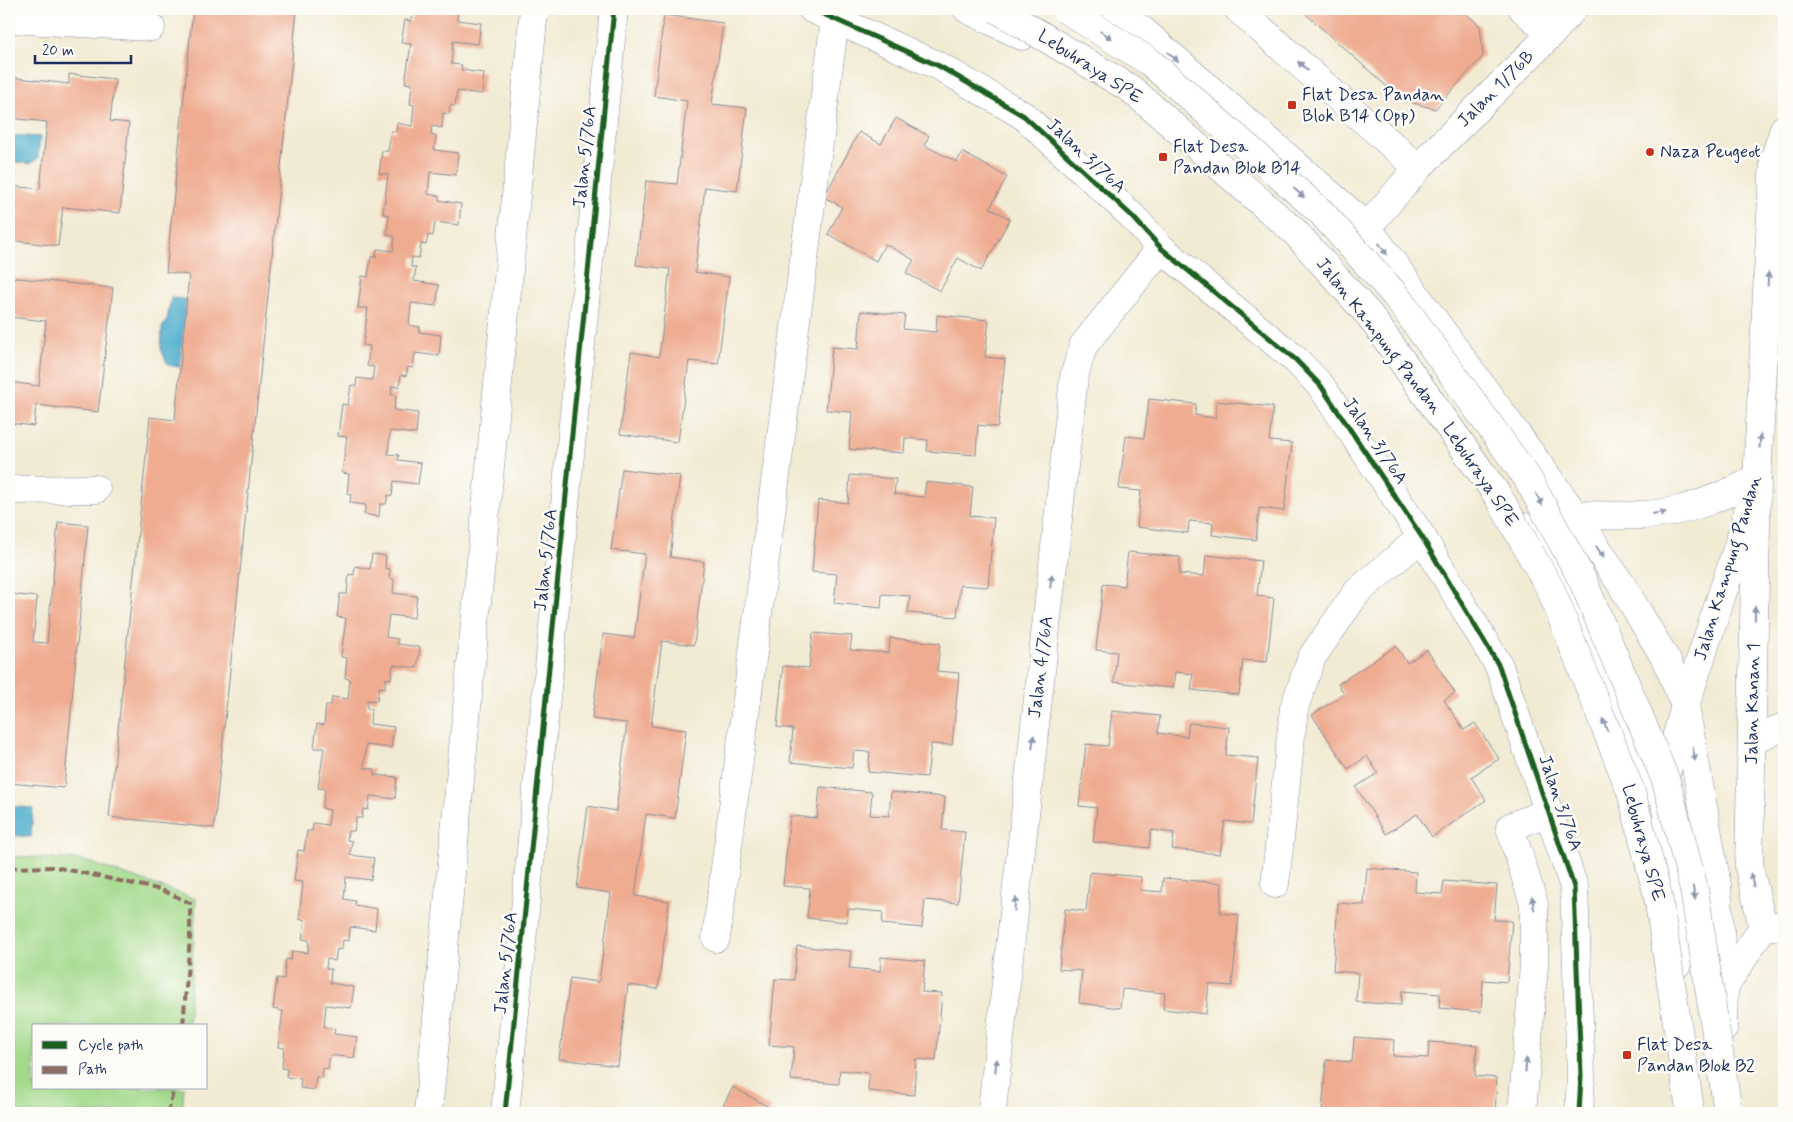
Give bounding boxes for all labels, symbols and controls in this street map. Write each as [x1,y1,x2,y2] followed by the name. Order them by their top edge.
[1033,24,1147,110] street label: Lebuhraya SPE
[1100,30,1113,39] one-way arrow
[35,32,131,64] scale bar
[42,41,74,61] text: 20 m
[1452,45,1540,133] street label: Jalan 1/76B
[1166,52,1179,63] one-way arrow
[1297,61,1310,72] one-way arrow
[1302,83,1444,128] place label: Flat Desa Pandan Blok B14 (Opp)
[1286,99,1298,111] marker: Flat Desa Pandan Blok B14 (Opp)
[568,104,602,210] street label: Jalan 5/76A
[1041,113,1131,199] street label: Jalan 3/76A
[1173,135,1301,180] place label: Flat Desa Pandan Blok B14
[1660,140,1761,164] place label: Naza Peugeot
[1644,146,1656,158] marker: Naza Peugeot
[1157,151,1169,163] marker: Flat Desa Pandan Blok B14
[1293,187,1305,199] one-way arrow
[1378,242,1388,256] one-way arrow
[1309,253,1448,420] street label: Jalan Kampung Pandan
[1764,271,1772,287] one-way arrow
[1337,393,1413,489] street label: Jalan 3/76A
[1436,418,1524,532] street label: Lebuhraya SPE
[1756,433,1764,449] one-way arrow
[1688,473,1770,664] street label: Jalan Kampung Pandan
[1535,492,1543,506] one-way arrow
[529,507,563,613] street label: Jalan 5/76A
[1651,509,1667,517] one-way arrow
[1595,545,1605,558] one-way arrow
[1047,573,1055,589] one-way arrow
[1751,604,1759,620] one-way arrow
[1023,615,1059,719] street label: Jalan 4/76A
[1740,643,1766,765] street label: Jalan Kanan 1
[1601,717,1609,732] one-way arrow
[1029,734,1037,750] one-way arrow
[1690,746,1698,762] one-way arrow
[1532,752,1588,854] street label: Jalan 3/76A
[1616,782,1670,904] street label: Lebuhraya SPE
[1748,872,1756,887] one-way arrow
[1691,885,1699,901] one-way arrow
[1528,894,1536,910] one-way arrow
[1011,895,1019,911] one-way arrow
[489,910,523,1016] street label: Jalan 5/76A
[32,1024,208,1090] legend
[1637,1033,1755,1078] place label: Flat Desa Pandan Blok B2
[78,1036,143,1056] text: Cycle path
[1621,1049,1633,1061] marker: Flat Desa Pandan Blok B2
[1522,1056,1530,1072] one-way arrow
[993,1057,1001,1073] one-way arrow
[78,1060,107,1080] text: Path

